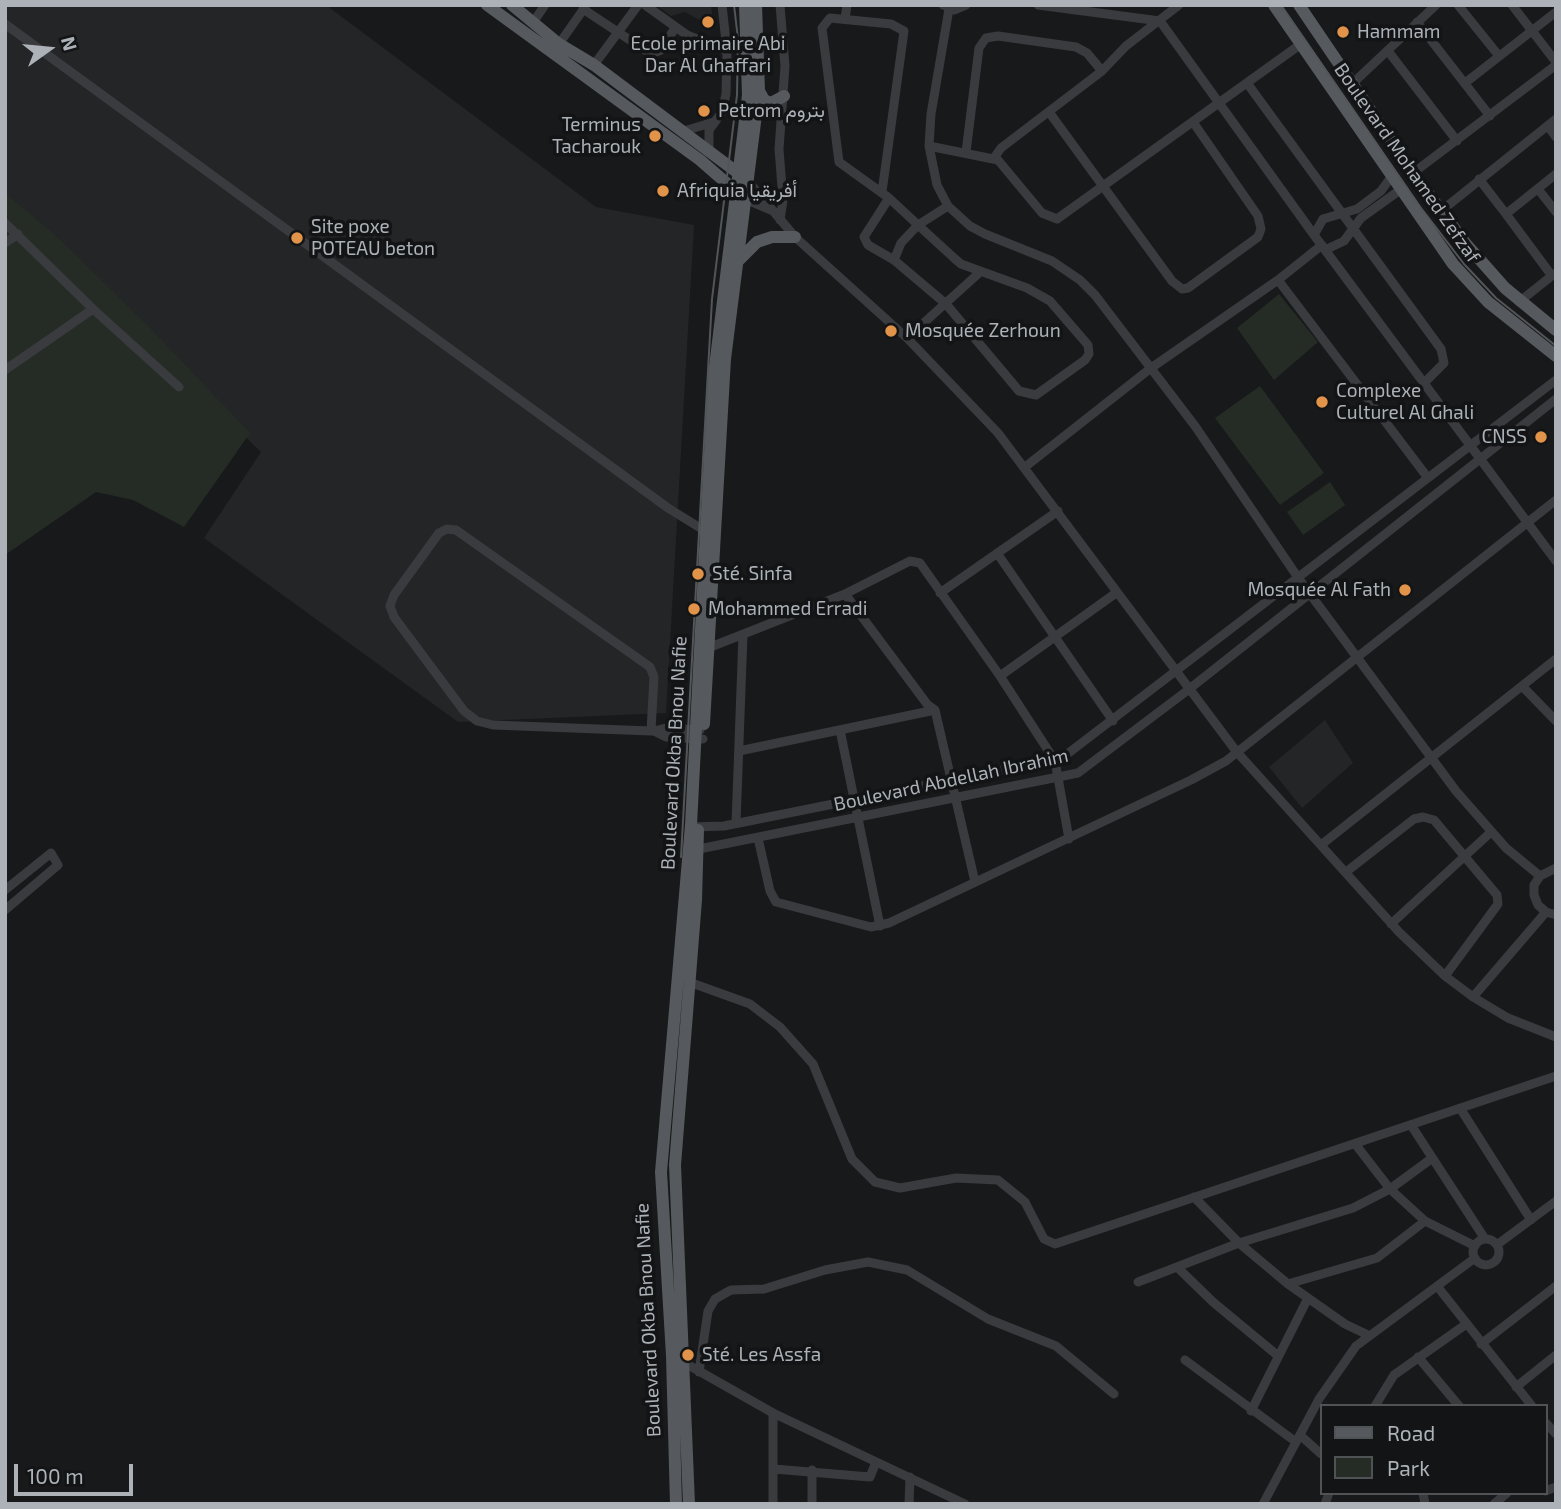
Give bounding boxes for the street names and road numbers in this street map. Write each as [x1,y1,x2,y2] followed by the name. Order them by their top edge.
[1329,59,1485,267] street label: Boulevard Mohamed Zefzaf
[656,635,692,871] street label: Boulevard Okba Bnou Nafie
[832,744,1070,816] street label: Boulevard Abdellah Ibrahim
[630,1202,666,1438] street label: Boulevard Okba Bnou Nafie

